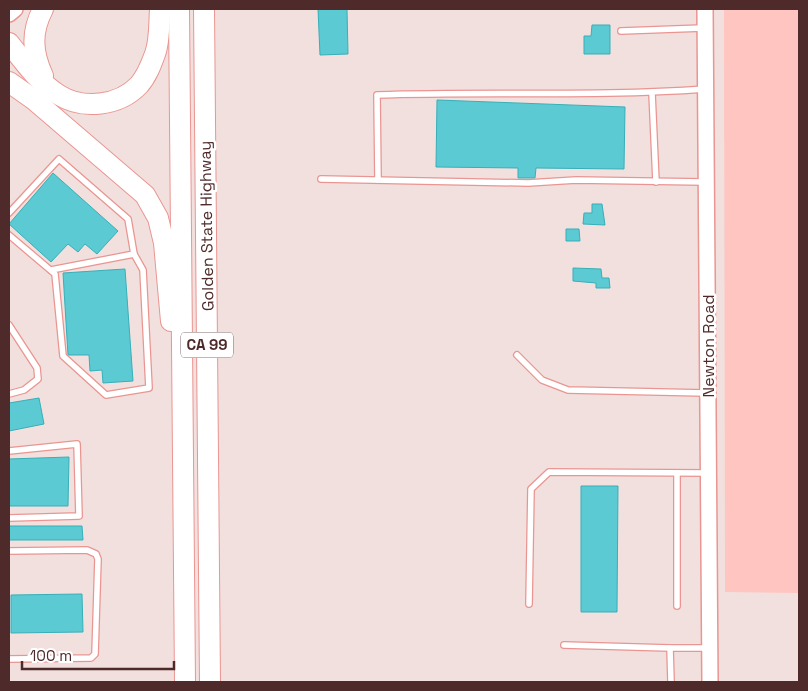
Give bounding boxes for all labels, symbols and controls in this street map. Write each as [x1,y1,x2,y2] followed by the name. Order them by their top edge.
[195,141,218,311] street label: Golden State Highway
[698,295,719,397] street label: Newton Road
[181,332,233,358] road number: CA 99
[22,638,175,670] scale bar
[30,646,72,665] text: 100 m

